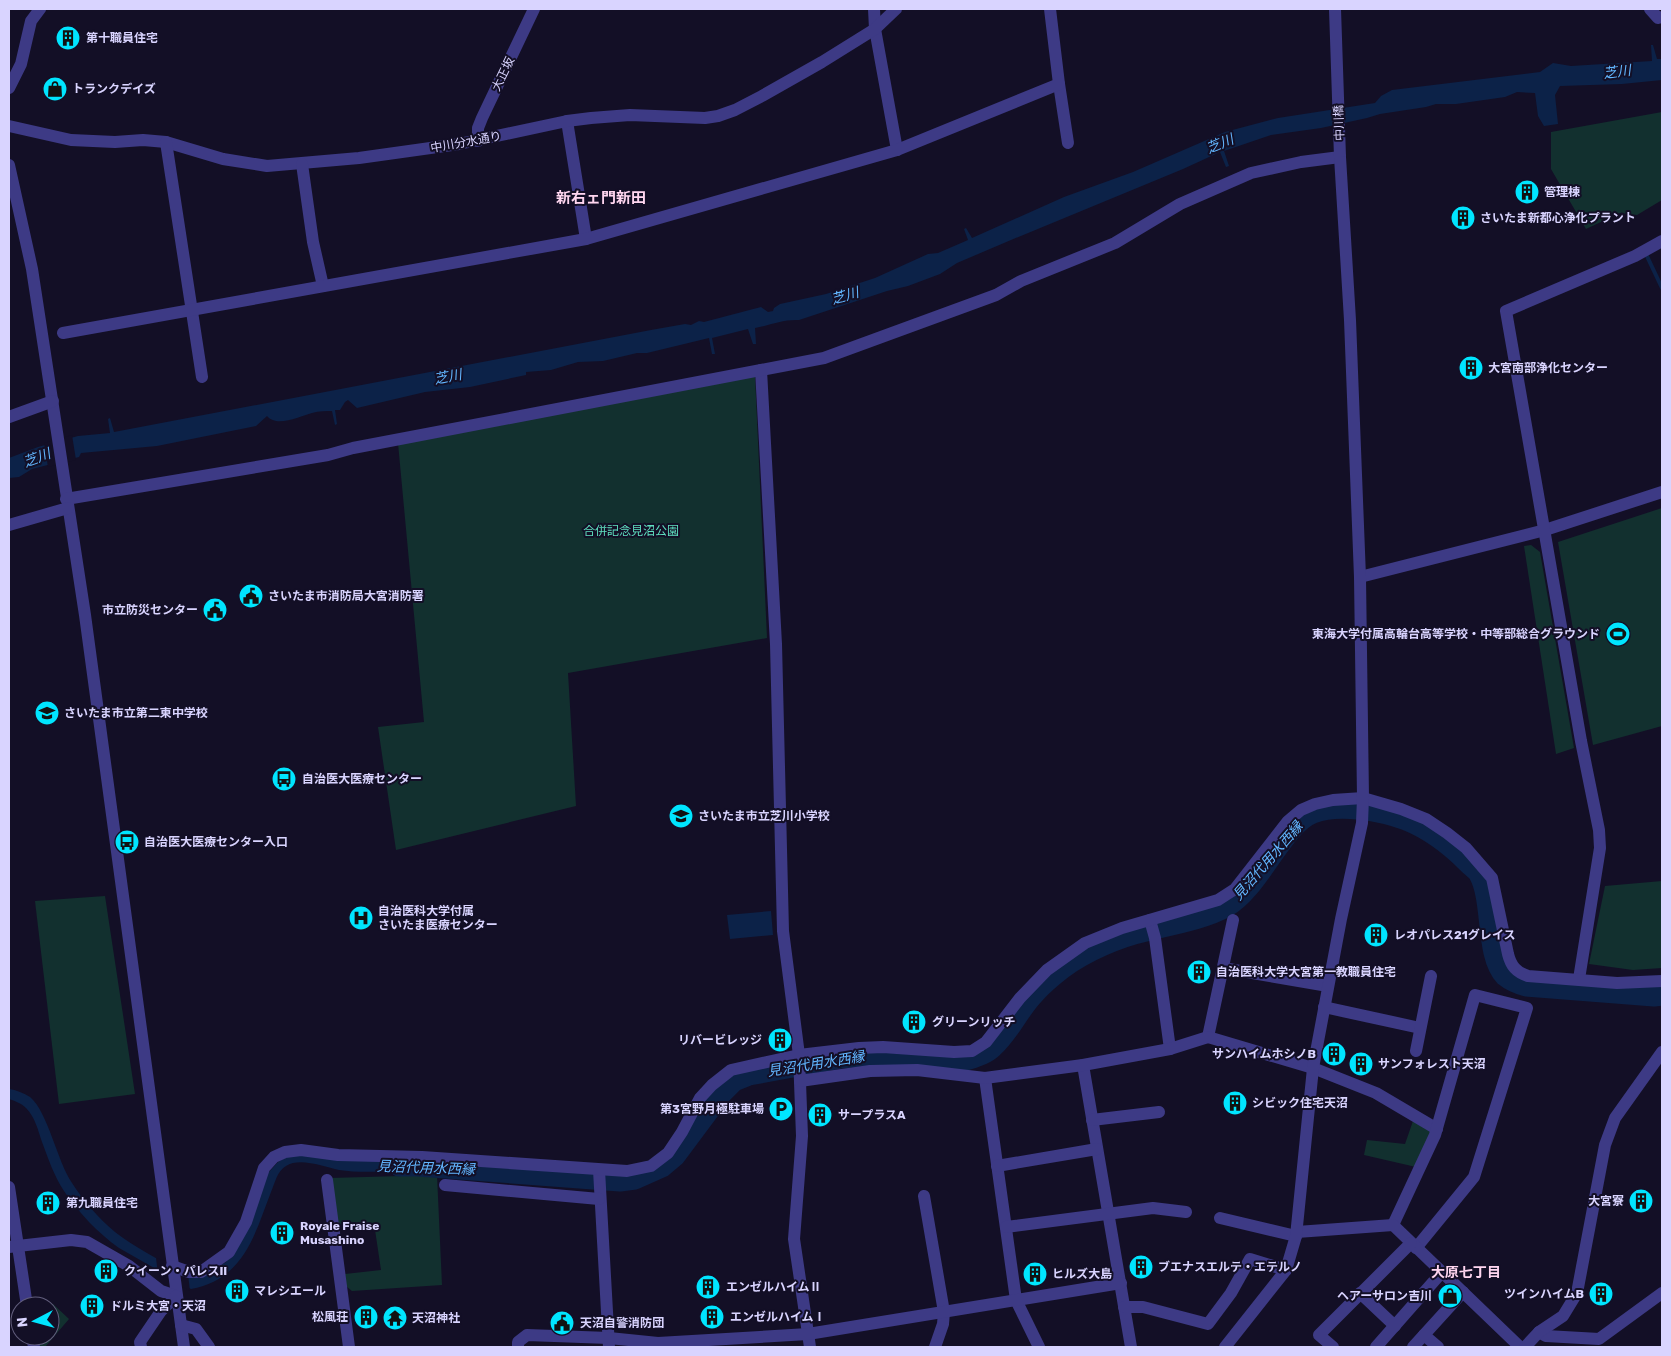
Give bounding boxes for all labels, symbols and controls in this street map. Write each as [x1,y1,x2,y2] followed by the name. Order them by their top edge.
[55,25,81,51] building icon: 第十職員住宅
[86,31,158,45] place label: 第十職員住宅
[489,55,517,93] street label: 大正坂
[1602,62,1634,82] water label: 芝川
[42,76,68,102] shop icon: トランクデイズ
[72,82,156,96] place label: トランクデイズ
[1331,105,1347,141] street label: 中川橋
[429,129,503,155] street label: 中川分水通り
[1204,130,1238,157] water label: 芝川
[1514,179,1540,205] building icon: 管理棟
[1544,185,1580,199] place label: 管理棟
[556,189,646,207] district label: 新右ェ門新田
[1450,205,1476,231] building icon: さいたま新都心浄化プラント
[1480,211,1636,225] place label: さいたま新都心浄化プラント
[829,283,863,308] water label: 芝川
[1458,355,1484,381] building icon: 大宮南部浄化センター
[1488,361,1608,375] place label: 大宮南部浄化センター
[433,366,465,388] water label: 芝川
[21,444,55,471] water label: 芝川
[583,524,679,538] park label: 合併記念見沼公園
[238,583,264,609] public building icon: さいたま市消防局大宮消防署
[268,589,424,603] place label: さいたま市消防局大宮消防署
[202,597,228,623] public building icon: 市立防災センター
[102,603,198,617] place label: 市立防災センター
[1605,621,1631,647] sports icon: 東海大学付属高輪台高等学校・中等部総合グラウンド
[1312,627,1600,641] place label: 東海大学付属高輪台高等学校・中等部総合グラウンド
[34,700,60,726] school or university icon: さいたま市立第二東中学校
[64,706,208,720] place label: さいたま市立第二東中学校
[271,766,297,792] bus stop icon: 自治医大医療センター
[302,772,422,786] place label: 自治医大医療センター
[668,803,694,829] school or university icon: さいたま市立芝川小学校
[698,809,830,823] place label: さいたま市立芝川小学校
[1229,817,1308,904] water label: 見沼代用水西縁
[114,829,140,855] bus stop icon: 自治医大医療センター入口
[144,835,288,849] place label: 自治医大医療センター入口
[378,904,498,932] place label: 自治医科大学付属 さいたま医療センター
[348,905,374,931] hospital icon: 自治医科大学付属 さいたま医療センター
[1363,922,1389,948] building icon: レオパレス21グレイス
[1394,928,1515,942] place label: レオパレス21グレイス
[1186,959,1212,985] building icon: 自治医科大学大宮第一教職員住宅
[1216,965,1396,979] place label: 自治医科大学大宮第一教職員住宅
[901,1009,927,1035] building icon: グリーンリッチ
[932,1015,1015,1029] place label: グリーンリッチ
[767,1027,793,1053] building icon: リバービレッジ
[678,1033,762,1047] place label: リバービレッジ
[1321,1041,1347,1067] building icon: サンハイムホシノB
[1212,1047,1316,1061] place label: サンハイムホシノB
[766,1048,868,1080] water label: 見沼代用水西縁
[1348,1051,1374,1077] building icon: サンフォレスト天沼
[1378,1057,1486,1071] place label: サンフォレスト天沼
[1222,1090,1248,1116] building icon: シビック住宅天沼
[768,1096,794,1122] parking icon: 第3宮野月極駐車場
[1252,1096,1348,1110] place label: シビック住宅天沼
[660,1102,764,1116] place label: 第3宮野月極駐車場
[807,1102,833,1128] building icon: サープラスA
[838,1108,906,1122] place label: サープラスA
[377,1158,477,1178] water label: 見沼代用水西縁
[1628,1188,1654,1214] building icon: 大宮寮
[35,1190,61,1216] building icon: 第九職員住宅
[1588,1194,1624,1208] place label: 大宮寮
[66,1196,138,1210] place label: 第九職員住宅
[300,1219,379,1247] place label: Royale Fraise Musashino
[269,1220,295,1246] building icon: Royale Fraise Musashino
[1128,1254,1154,1280] building icon: ブエナスエルテ・エテルノ
[93,1258,119,1284] building icon: クイーン・パレスII
[1158,1260,1302,1274] place label: ブエナスエルテ・エテルノ
[1022,1261,1048,1287] building icon: ヒルズ大島
[124,1264,227,1278] place label: クイーン・パレスII
[1431,1264,1501,1281] district label: 大原七丁目
[1052,1267,1112,1281] place label: ヒルズ大島
[695,1274,721,1300] building icon: エンゼルハイムⅡ
[224,1278,250,1304] building icon: マレシエール
[726,1280,822,1294] place label: エンゼルハイムⅡ
[1588,1281,1614,1307] building icon: ツインハイムB
[1437,1283,1463,1309] shop icon: ヘアーサロン吉川
[254,1284,326,1298] place label: マレシエール
[1504,1287,1584,1301] place label: ツインハイムB
[1337,1289,1432,1303] place label: ヘアーサロン吉川
[79,1293,105,1319] building icon: ドルミ大宮・天沼
[10,1296,60,1346] north arrow
[110,1299,206,1313] place label: ドルミ大宮・天沼
[353,1304,379,1330] building icon: 松風荘
[699,1304,725,1330] building icon: エンゼルハイムⅠ
[382,1305,408,1331] temple icon: 天沼神社
[312,1310,348,1324] place label: 松風荘
[549,1310,575,1336] public building icon: 天沼自警消防団
[730,1310,826,1324] place label: エンゼルハイムⅠ
[412,1311,460,1325] place label: 天沼神社
[14,1316,32,1328] text: N
[580,1316,664,1330] place label: 天沼自警消防団

